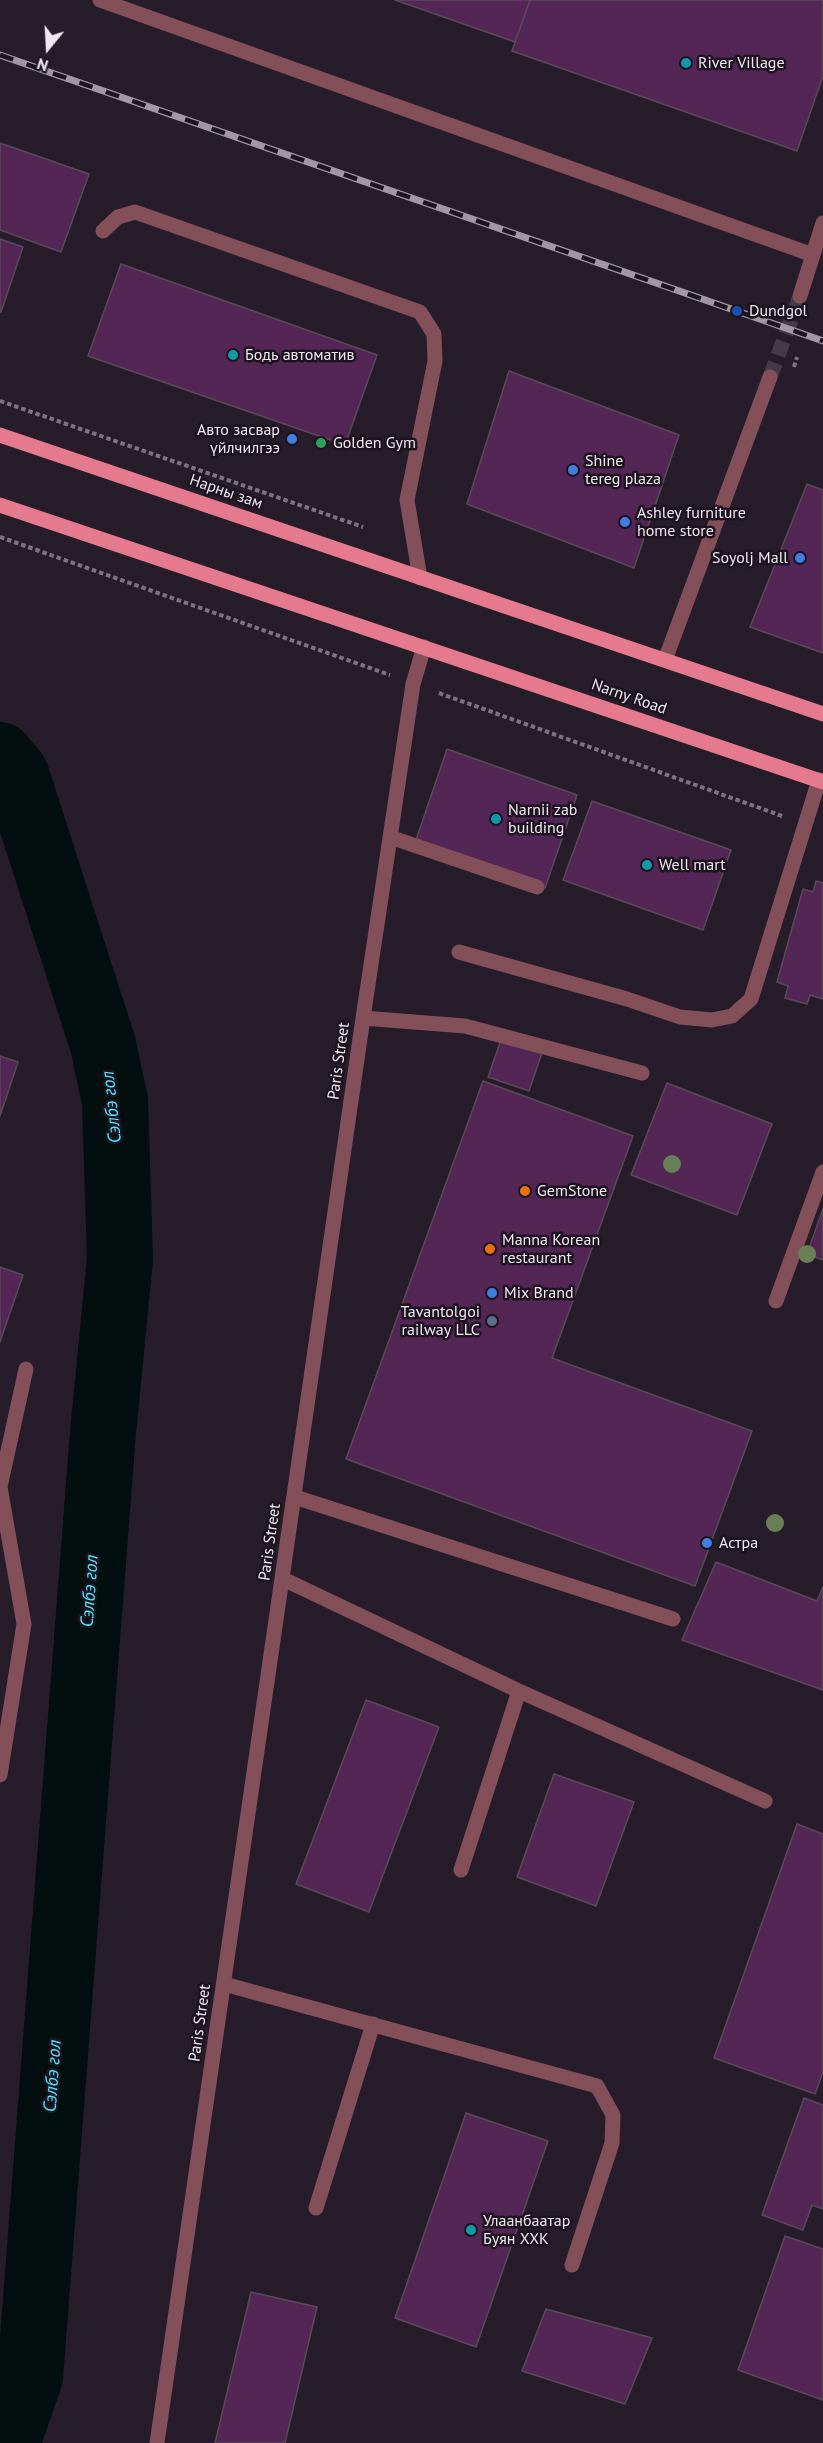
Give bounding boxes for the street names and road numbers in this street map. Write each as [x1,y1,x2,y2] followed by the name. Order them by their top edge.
[187,471,265,513] street label: Нарны зам
[589,675,669,719] street label: Narny Road
[324,1021,354,1101] street label: Paris Street
[255,1502,285,1582] street label: Paris Street
[185,1983,215,2063] street label: Paris Street

